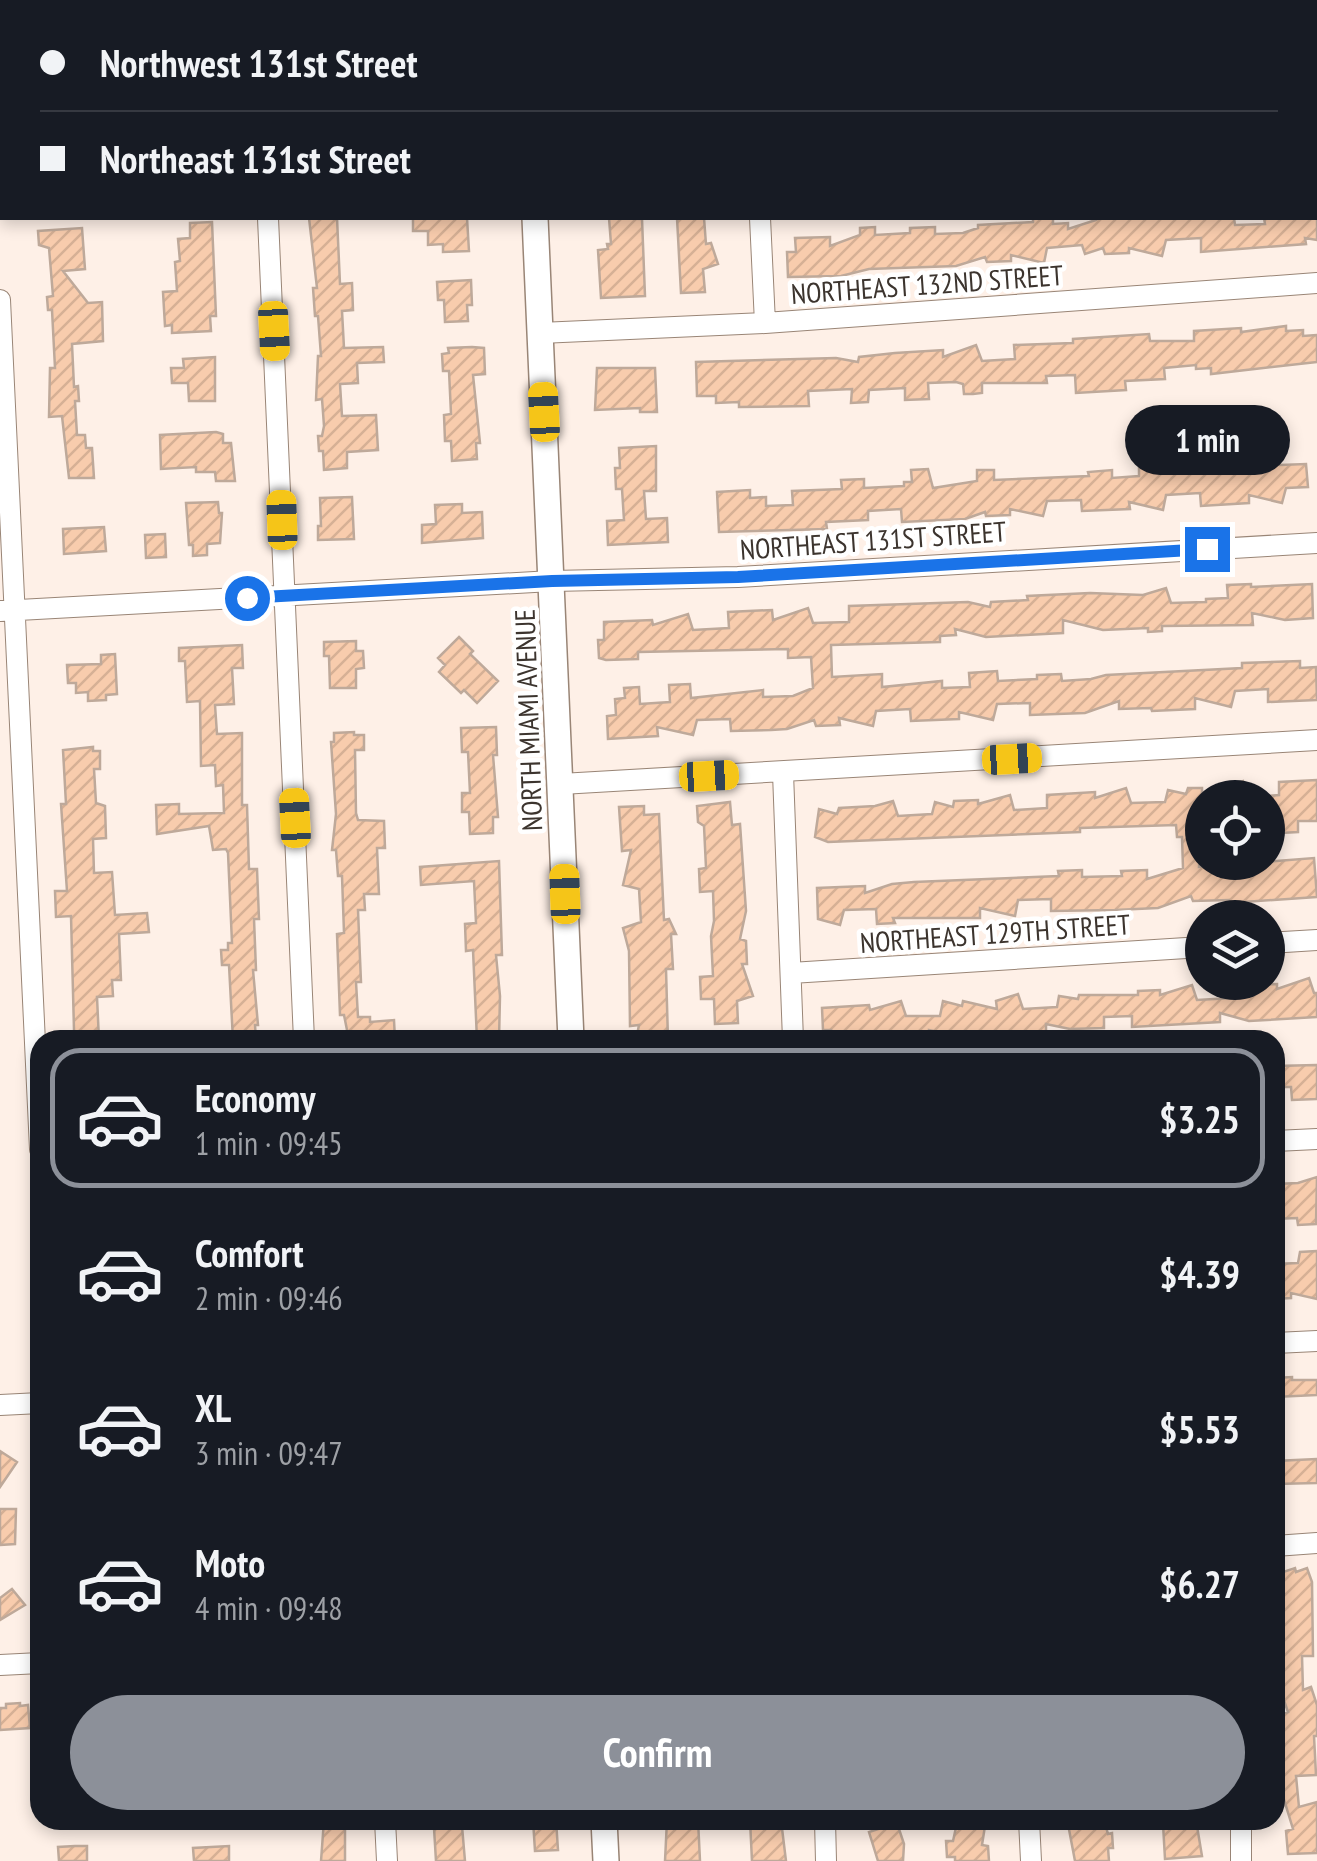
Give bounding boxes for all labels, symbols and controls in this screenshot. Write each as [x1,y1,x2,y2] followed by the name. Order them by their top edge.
[100,38,418,87] text: Northwest 131st Street
[100,134,411,183] text: Northeast 131st Street
[790,256,1065,312] street label: NORTHEAST 132ND STREET
[257,300,291,362] car
[527,381,561,443] car
[1124,404,1290,474] callout: 1 min
[1175,419,1240,461] text: 1 min
[266,489,298,551] car
[739,512,1008,568] street label: NORTHEAST 131ST STREET
[1185,527,1230,572] route end
[225,576,270,621] route start
[506,608,550,832] street label: NORTH MIAMI AVENUE
[981,742,1043,776] car
[678,759,740,793] car
[1185,780,1285,1000] map controls
[1185,780,1285,880] button: locate
[278,787,312,849] car
[549,863,581,925] car
[1185,900,1285,1000] button: layers
[859,905,1132,961] street label: NORTHEAST 129TH STREET
[75,1073,165,1163] icon: car
[195,1073,315,1122] text: Economy
[1159,1094,1240,1143] text: $3.25
[195,1122,343,1164] text: 1 min · 09:45
[75,1228,165,1318] icon: car
[195,1228,304,1277] text: Comfort
[1159,1249,1240,1298] text: $4.39
[195,1277,343,1319] text: 2 min · 09:46
[75,1383,165,1473] icon: car
[195,1383,231,1432] text: XL
[1159,1404,1240,1453] text: $5.53
[195,1432,343,1474] text: 3 min · 09:47
[75,1538,165,1628] icon: car
[195,1538,265,1587] text: Moto
[1159,1559,1240,1608] text: $6.27
[195,1587,343,1629] text: 4 min · 09:48
[70,1695,1245,1810] button: Confirm

